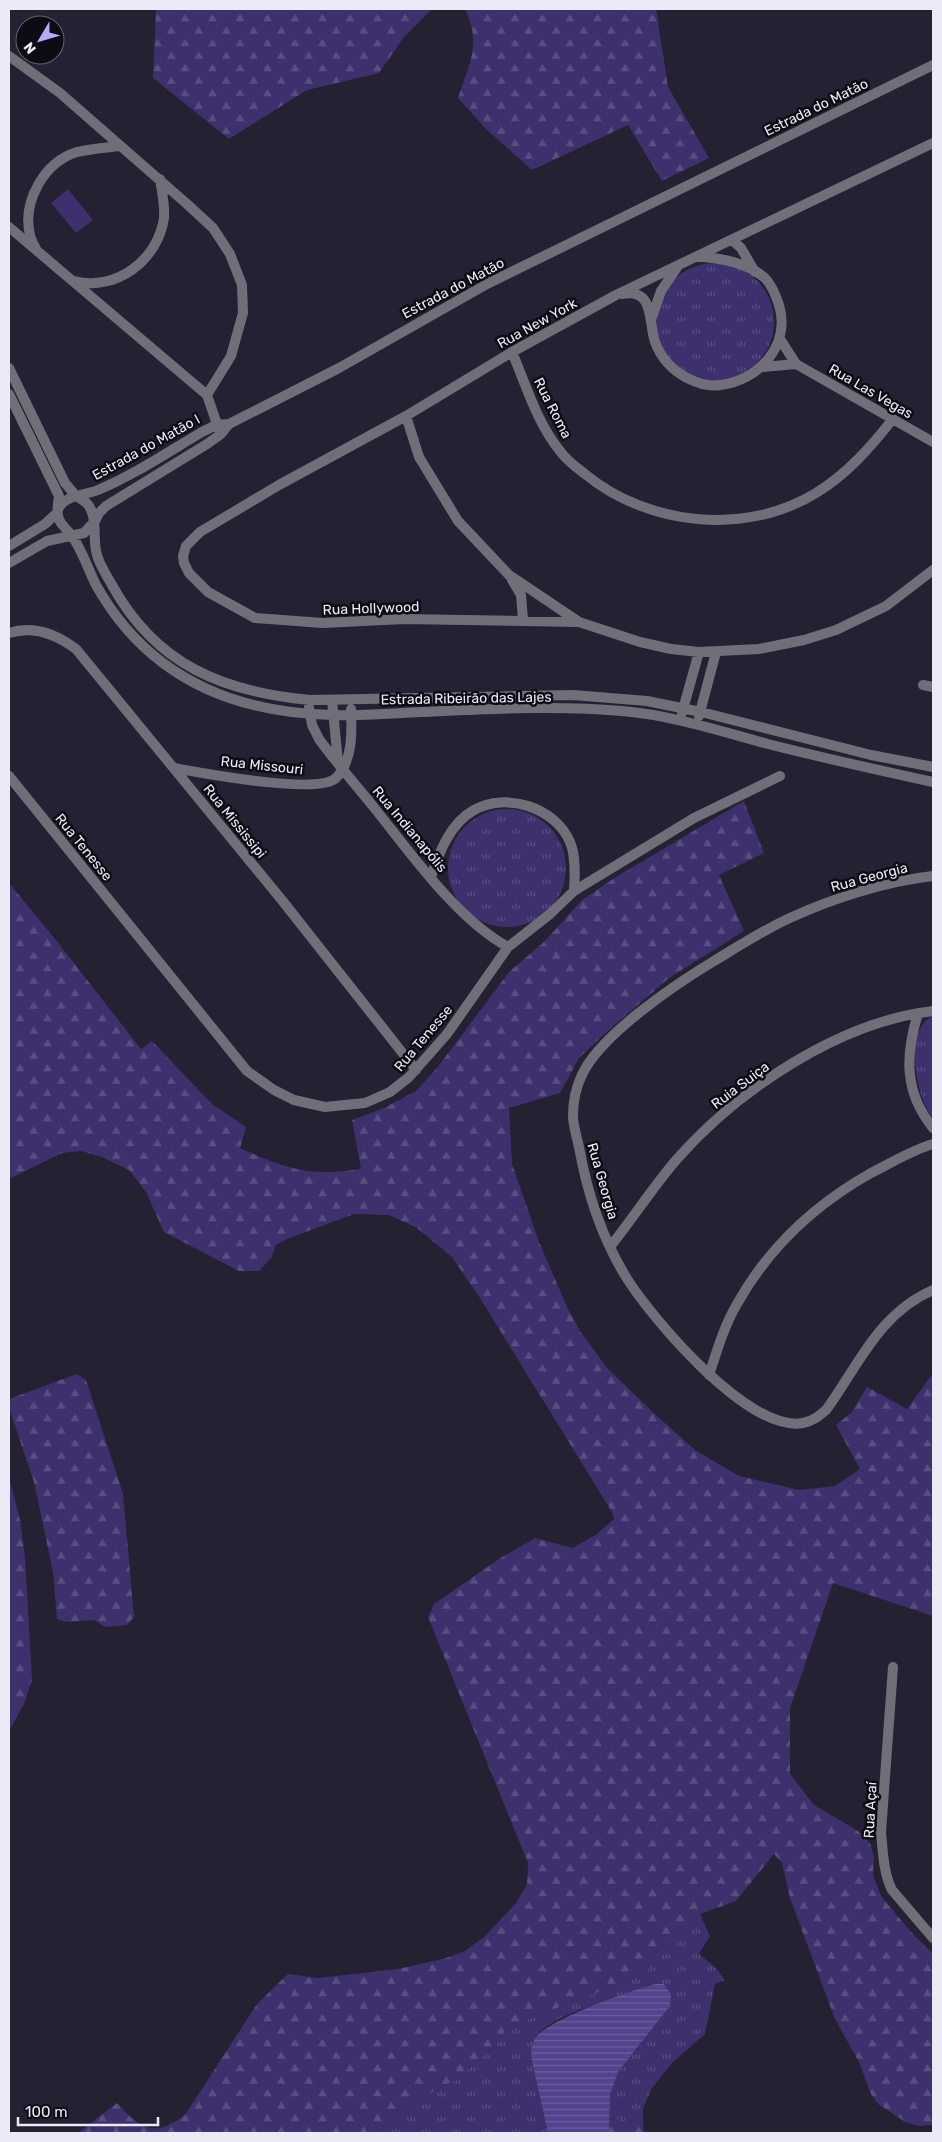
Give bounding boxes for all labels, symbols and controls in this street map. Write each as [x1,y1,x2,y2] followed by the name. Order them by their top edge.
[15,15,65,65] north arrow
[20,38,40,57] text: N
[762,75,871,140] street label: Estrada do Matão
[399,254,507,323] street label: Estrada do Matão
[494,294,581,352] street label: Rua New York
[826,361,916,422] street label: Rua Las Vegas
[530,375,575,442] street label: Rua Roma
[89,411,203,484] street label: Estrada do Matão I
[322,598,420,619] street label: Rua Hollywood
[380,689,552,708] street label: Estrada Ribeirão das Lajes
[220,753,304,778] street label: Rua Missouri
[200,781,270,862] street label: Rua Mississipi
[369,783,451,876] street label: Rua Indianapólis
[51,810,116,884] street label: Rua Tenesse
[829,859,909,896] street label: Rua Georgia
[391,1002,456,1075] street label: Rua Tenesse
[708,1058,773,1113] street label: Ruia Suiça
[583,1141,622,1221] street label: Rua Georgia
[861,1781,880,1839] street label: Rua Açaí
[18,2094,158,2126] scale bar
[25,2103,67,2121] text: 100 m

